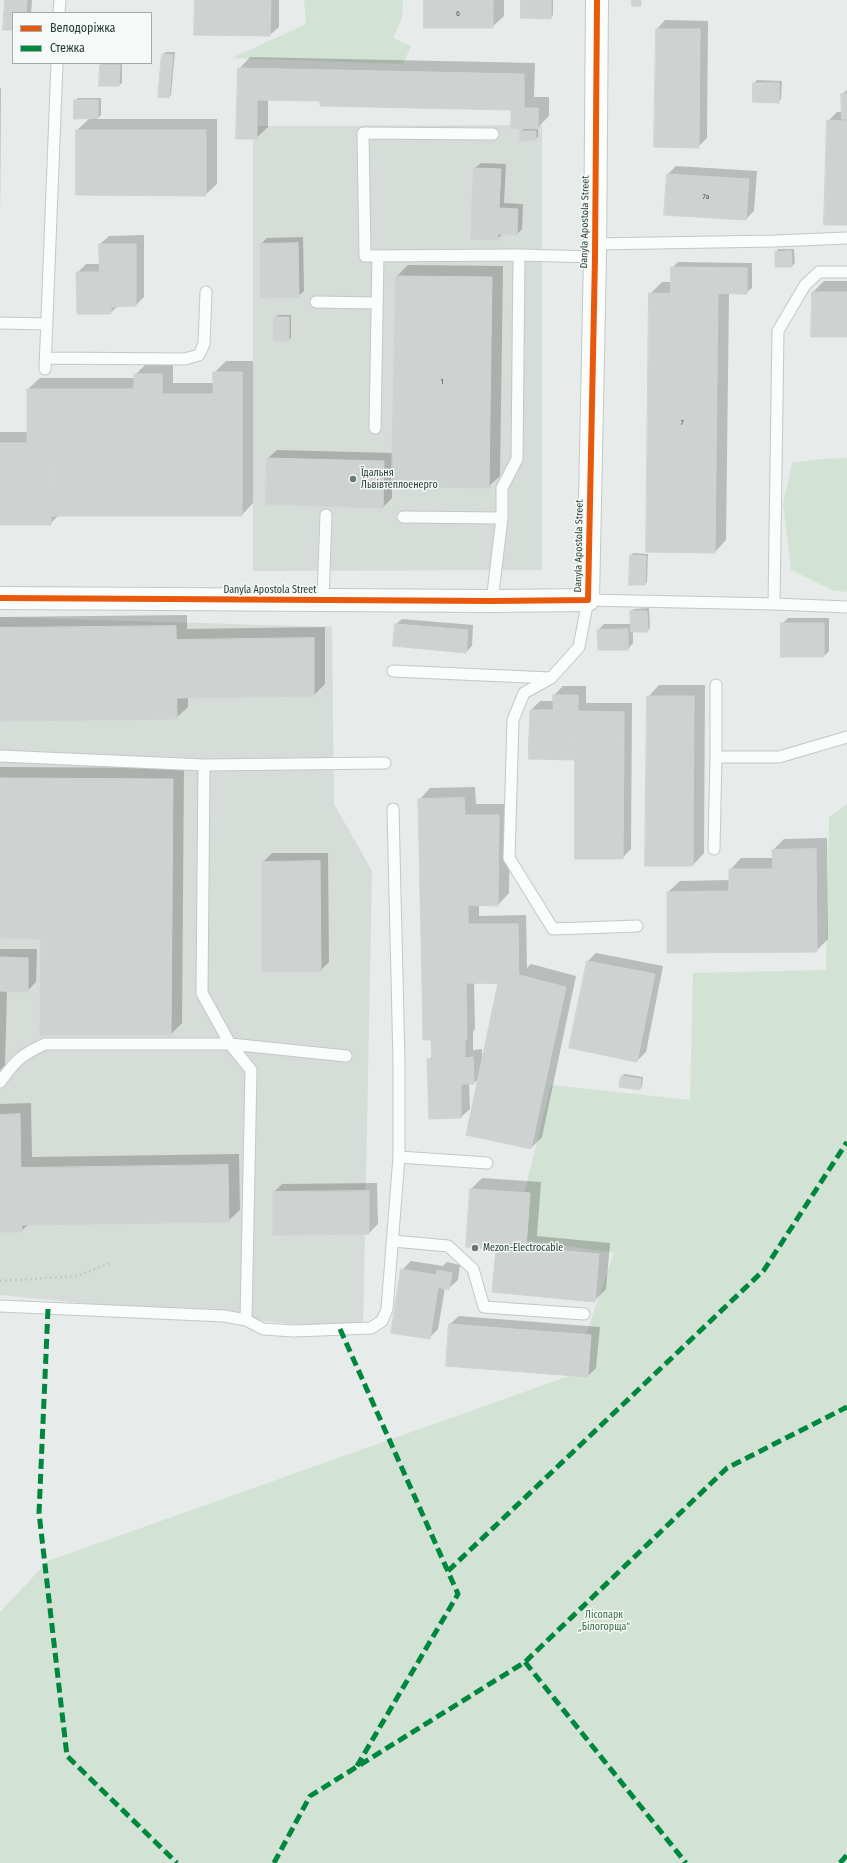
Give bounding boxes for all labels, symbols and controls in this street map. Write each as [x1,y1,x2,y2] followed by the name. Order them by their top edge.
[456,9,460,19] house number: 6
[12,12,152,64] legend
[50,21,116,35] text: Велодоріжка
[50,41,85,55] text: Стежка
[578,175,592,269] street label: Danyla Apostola Street
[703,192,709,202] house number: 7а
[440,377,444,387] house number: 1
[680,418,684,428] house number: 7
[361,467,438,490] place label: Їдальня Львівтеплоенерго
[348,474,358,484] marker: Їдальня Львівтеплоенерго
[572,499,586,593] street label: Danyla Apostola Street
[223,584,317,596] street label: Danyla Apostola Street
[483,1242,563,1254] place label: Mezon-Electrocable
[470,1243,480,1253] marker: Mezon-Electrocable
[578,1609,630,1632] park label: Лісопарк „Білогорща“

